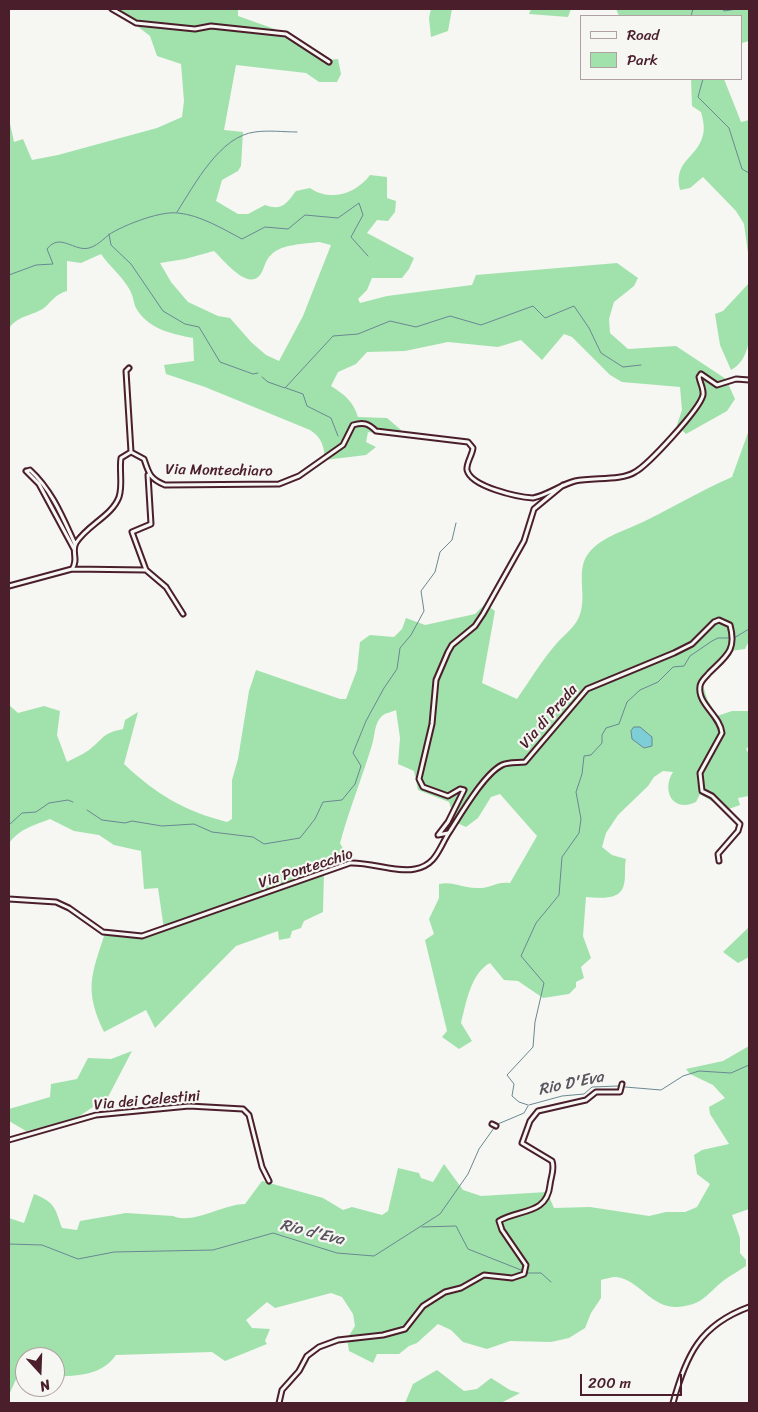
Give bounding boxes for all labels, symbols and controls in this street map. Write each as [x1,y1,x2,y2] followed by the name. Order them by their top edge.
[580,15,743,80] legend
[627,22,659,48] text: Road
[627,47,658,73] text: Park
[165,461,273,481] street label: Via Montechiaro
[516,681,582,753] street label: Via di Preda
[257,845,355,893] street label: Via Pontecchio
[537,1068,605,1100] water label: Rio D'Eva
[93,1087,201,1115] street label: Via dei Celestini
[278,1216,346,1250] water label: Rio d'Eva
[15,1347,65,1397] north arrow
[583,1364,686,1396] scale bar
[588,1370,631,1396] text: 200 m
[36,1372,54,1399] text: N

